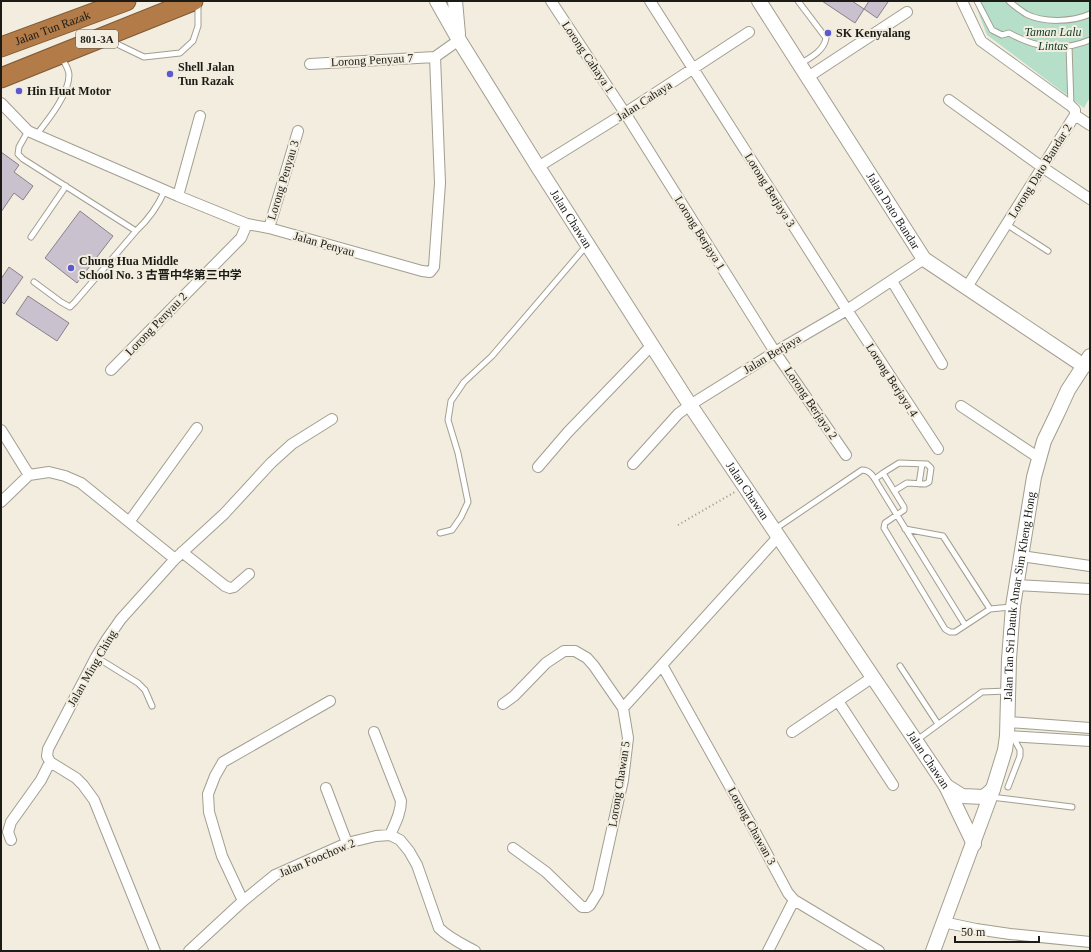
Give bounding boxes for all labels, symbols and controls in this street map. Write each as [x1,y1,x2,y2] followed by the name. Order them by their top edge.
[13,8,92,48] street label: Jalan Tun Razak
[559,19,617,95] street label: Lorong Cahaya 1
[1024,25,1082,53] park label: Taman Lalu Lintas
[836,26,910,40] place label: SK Kenyalang
[823,28,833,38] marker: SK Kenyalang
[76,30,118,48] road number: 801-3A
[330,51,414,69] street label: Lorong Penyau 7
[178,60,235,88] place label: Shell Jalan Tun Razak
[165,69,175,79] marker: Shell Jalan Tun Razak
[614,77,675,124] street label: Jalan Cahaya
[27,84,112,98] place label: Hin Huat Motor
[14,86,24,96] marker: Hin Huat Motor
[1005,121,1075,221] street label: Lorong Dato Bandar 2
[264,138,302,222] street label: Lorong Penyau 3
[742,150,798,230] street label: Lorong Berjaya 3
[863,170,923,252] street label: Jalan Dato Bandar
[547,187,595,251] street label: Jalan Chawan
[672,193,728,273] street label: Lorong Berjaya 1
[292,229,356,259] street label: Jalan Penyau
[79,254,242,282] place label: Chung Hua Middle School No. 3 古晋中华第三中学
[66,263,76,273] marker: Chung Hua Middle School No. 3 古晋中华第三中学
[122,289,190,359] street label: Lorong Penyau 2
[741,331,804,377] street label: Jalan Berjaya
[863,341,921,419] street label: Lorong Berjaya 4
[782,364,840,442] street label: Lorong Berjaya 2
[723,459,772,522] street label: Jalan Chawan
[1001,491,1039,702] street label: Jalan Tan Sri Datuk Amar Sim Kheng Hong
[64,627,120,709] street label: Jalan Ming Ching
[904,728,953,791] street label: Jalan Chawan
[605,740,633,828] street label: Lorong Chawan 5
[725,785,779,867] street label: Lorong Chawan 3
[277,836,357,880] street label: Jalan Foochow 2
[955,918,1039,944] scale bar
[961,925,986,939] text: 50 m

